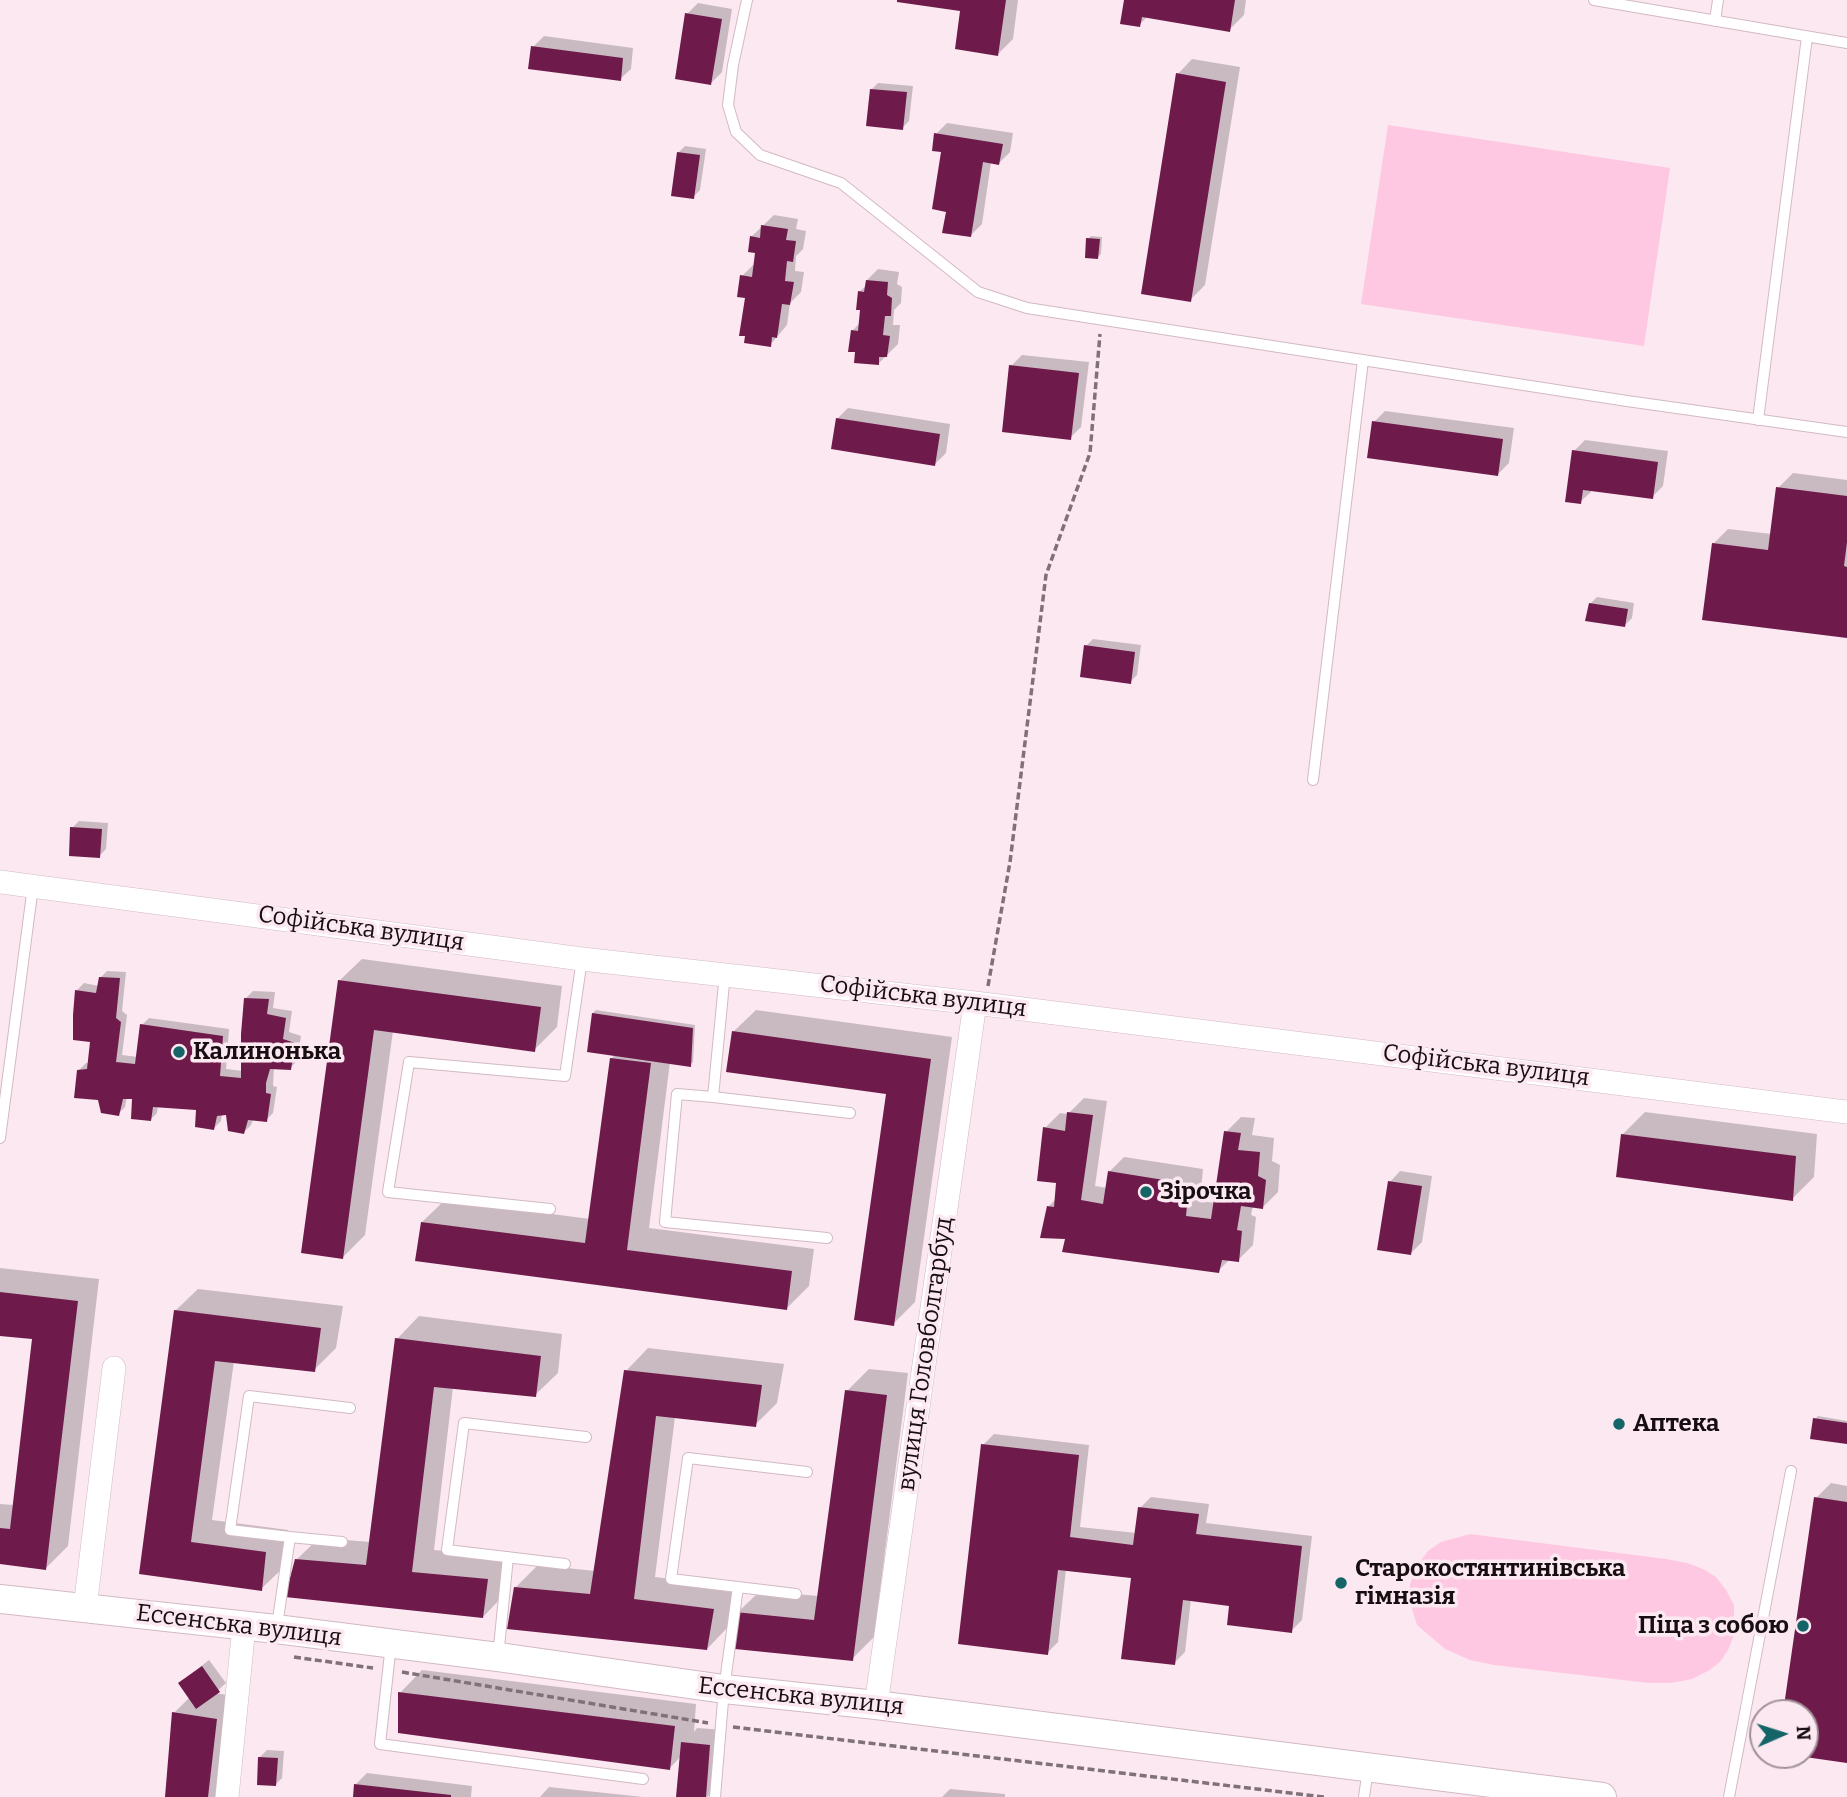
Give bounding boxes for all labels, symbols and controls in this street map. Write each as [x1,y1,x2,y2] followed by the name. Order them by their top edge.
[256,900,466,958] street label: Софійська вулиця
[818,970,1028,1024] street label: Софійська вулиця
[193,1038,341,1066] place label: Калинонька
[1381,1039,1591,1093] street label: Софійська вулиця
[171,1044,187,1060] marker: Калинонька
[1160,1178,1252,1206] place label: Зірочка
[1138,1184,1154,1200] marker: Зірочка
[893,1215,959,1493] street label: вулиця Головболгарбуд
[1633,1410,1719,1438] place label: Аптека
[1611,1416,1627,1432] marker: Аптека
[1355,1555,1625,1611] place label: Старокостянтинівська гімназія
[1333,1575,1349,1591] marker: Старокостянтинівська гімназія
[135,1599,343,1653] street label: Ессенська вулиця
[1638,1612,1789,1640] place label: Піца з собою
[1795,1618,1811,1634] marker: Піца з собою
[697,1672,905,1722] street label: Ессенська вулиця
[1749,1699,1819,1769] north arrow
[1792,1725,1815,1741] text: N

